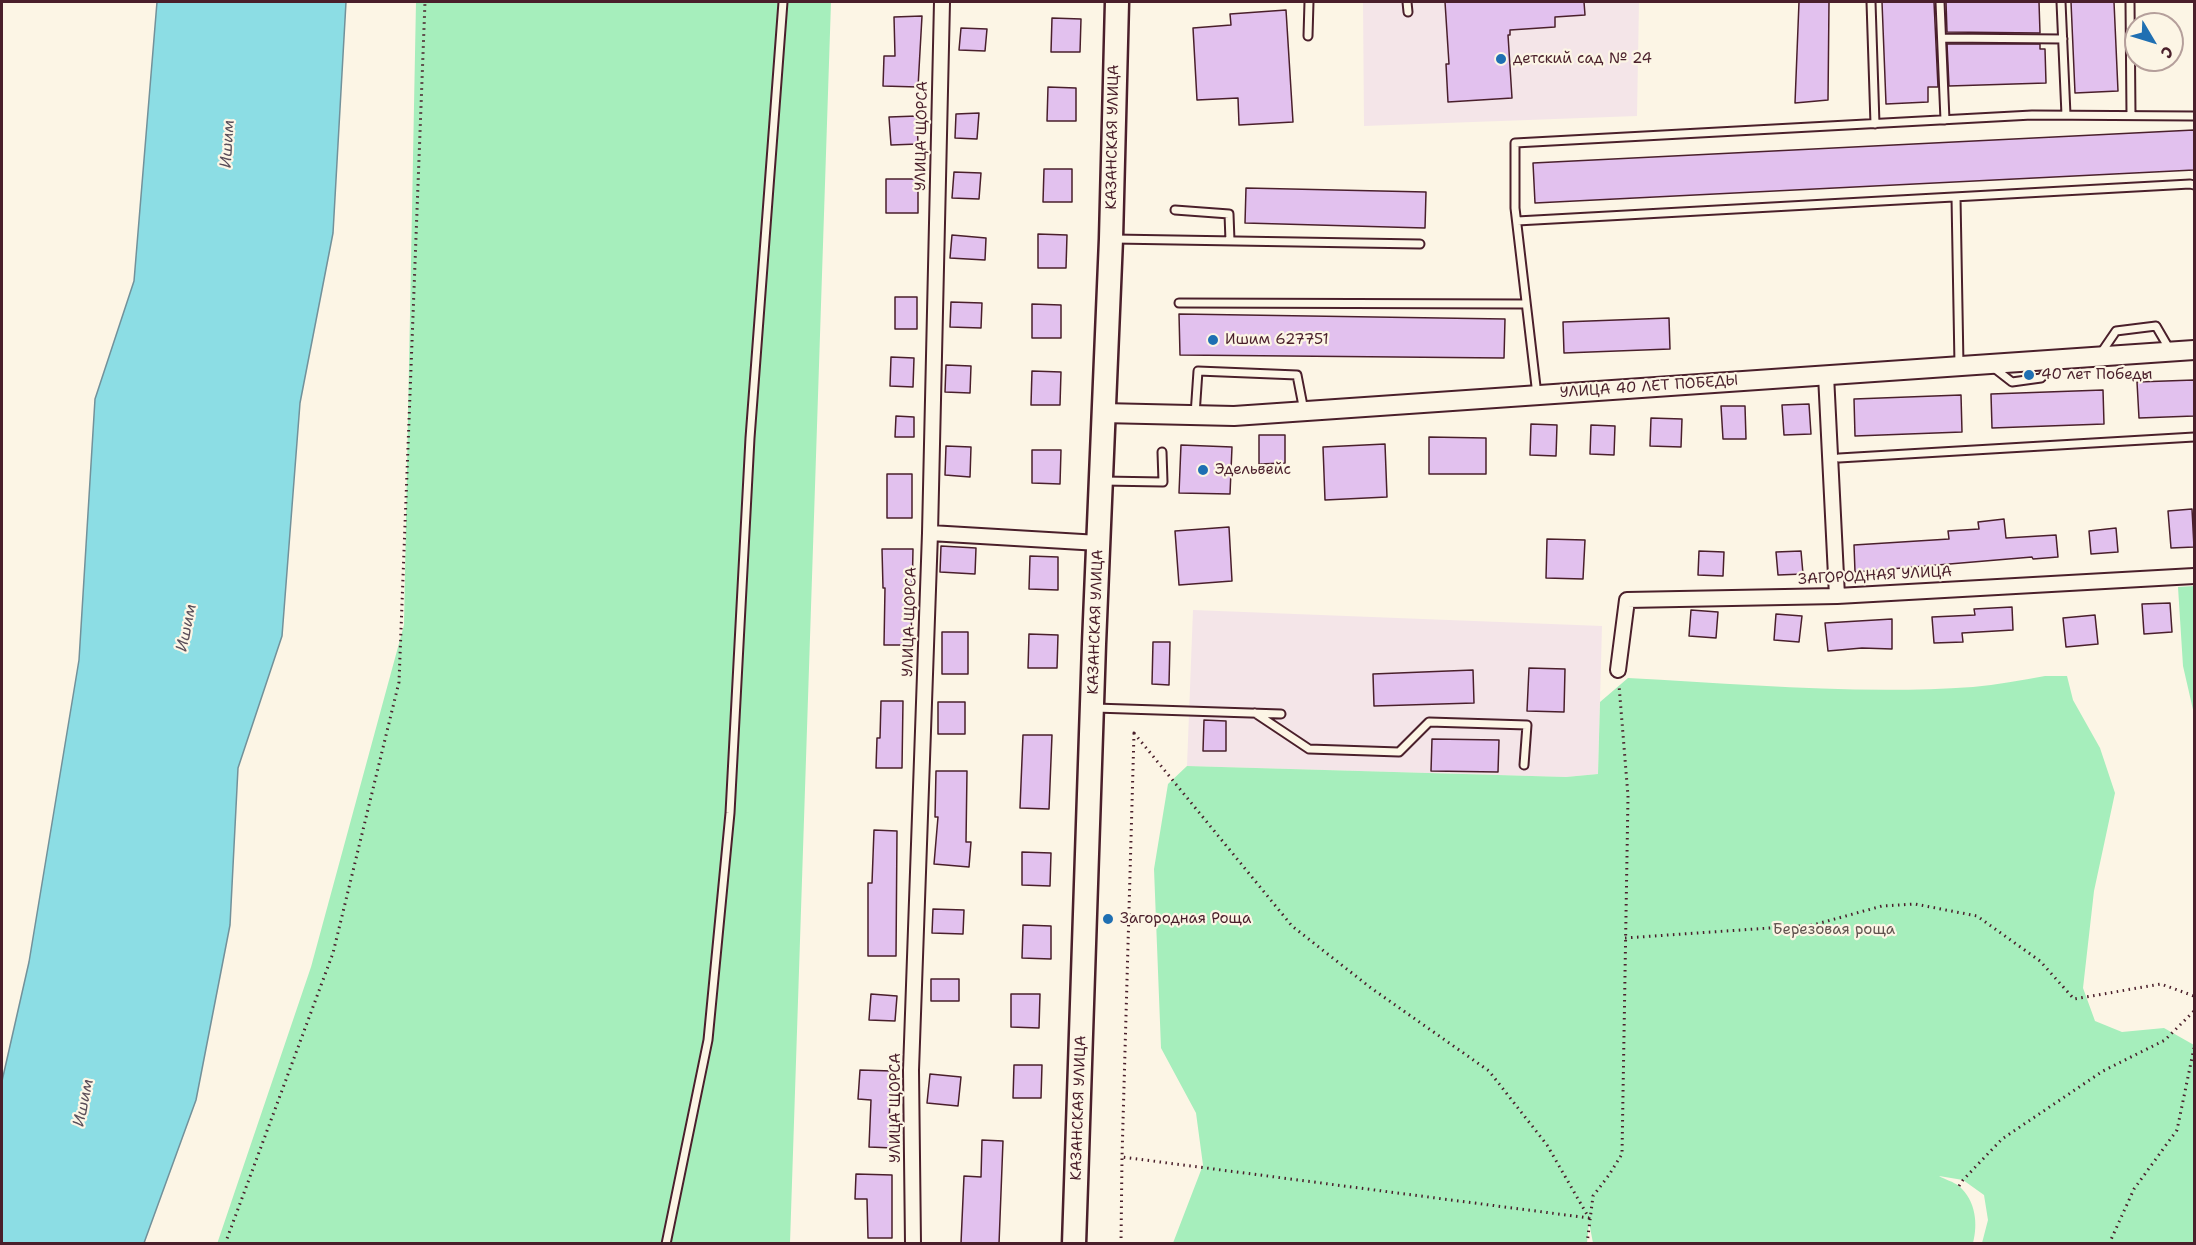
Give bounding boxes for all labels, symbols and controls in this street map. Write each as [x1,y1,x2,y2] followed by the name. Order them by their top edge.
[2124,12,2184,72] north arrow
[2156,42,2178,62] text: С
[1513,50,1652,68] place label: детский сад № 24
[1494,52,1508,66] marker: детский сад № 24
[1103,64,1123,210] street label: КАЗАНСКАЯ УЛИЦА
[912,81,932,191] street label: УЛИЦА ЩОРСА
[217,119,239,169] water label: Ишим
[1225,331,1329,349] place label: Ишим 627751
[1206,333,1220,347] marker: Ишим 627751
[2041,366,2152,384] place label: 40 лет Победы
[2022,368,2036,382] marker: 40 лет Победы
[1559,372,1739,402] street label: УЛИЦА 40 ЛЕТ ПОБЕДЫ
[1215,461,1291,479] place label: Эдельвейс
[1196,463,1210,477] marker: Эдельвейс
[1084,549,1108,695] street label: КАЗАНСКАЯ УЛИЦА
[1798,563,1952,589] street label: ЗАГОРОДНАЯ УЛИЦА
[899,567,921,677] street label: УЛИЦА ЩОРСА
[173,602,201,654] water label: Ишим
[1120,910,1251,928] place label: Загородная Роща
[1101,912,1115,926] marker: Загородная Роща
[1773,921,1895,939] park label: Березовая роща
[1067,1035,1091,1181] street label: КАЗАНСКАЯ УЛИЦА
[887,1053,905,1163] street label: УЛИЦА ЩОРСА
[70,1077,98,1129] water label: Ишим

